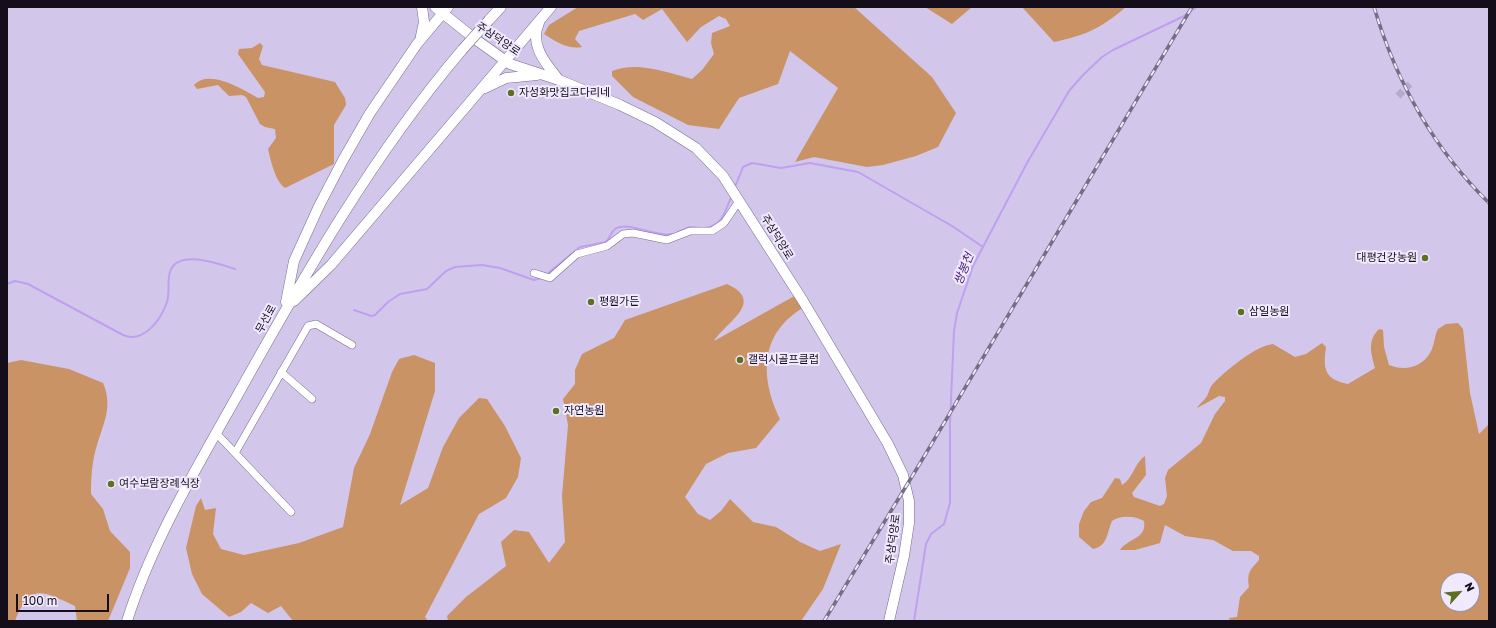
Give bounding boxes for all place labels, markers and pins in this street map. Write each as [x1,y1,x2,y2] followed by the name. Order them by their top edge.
[519,86,610,100] place label: 자성화맛집코다리네
[506,88,516,98] marker: 자성화맛집코다리네
[1356,251,1417,265] place label: 대평건강농원
[1420,253,1430,263] marker: 대평건강농원
[599,295,639,309] place label: 평원가든
[586,297,596,307] marker: 평원가든
[1249,305,1289,319] place label: 삼일농원
[1236,307,1246,317] marker: 삼일농원
[748,353,819,367] place label: 갤럭시골프클럽
[735,355,745,365] marker: 갤럭시골프클럽
[564,404,604,418] place label: 자연농원
[551,406,561,416] marker: 자연농원
[119,477,200,491] place label: 여수보람장례식장
[106,479,116,489] marker: 여수보람장례식장

